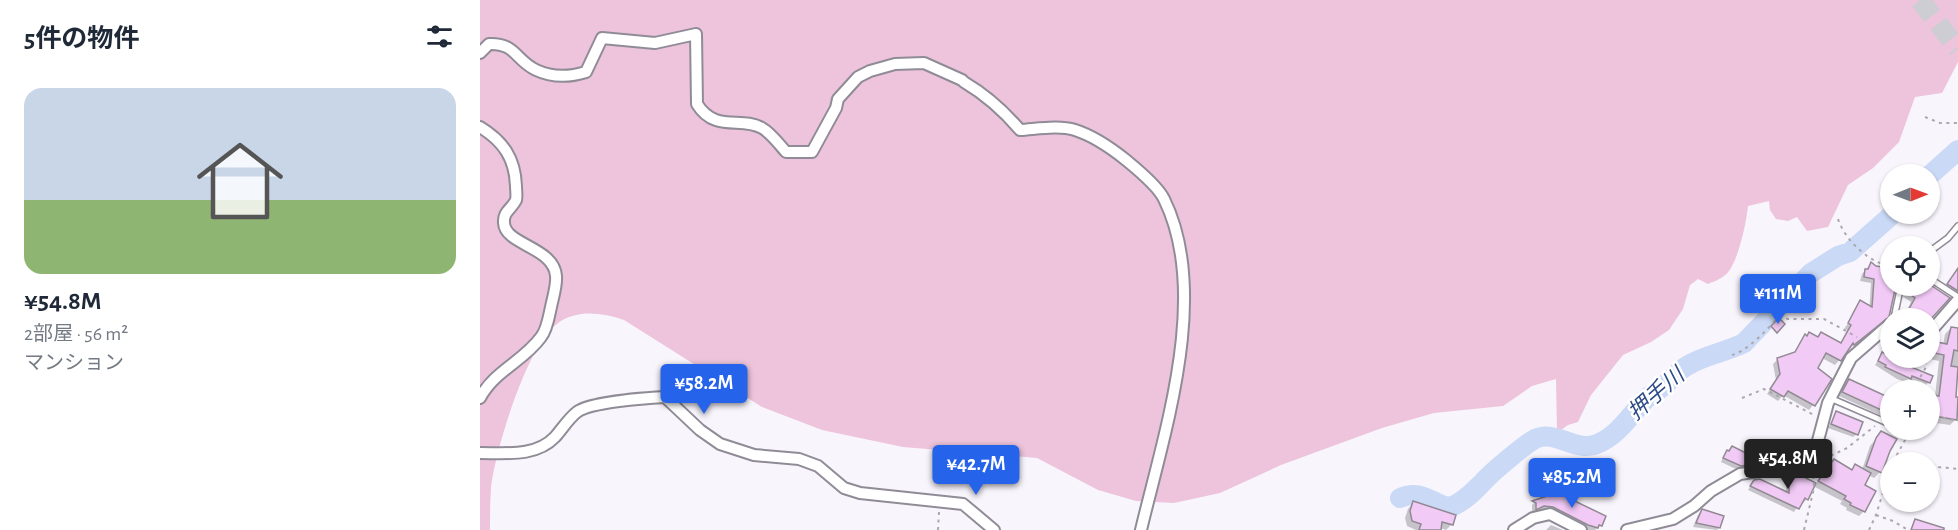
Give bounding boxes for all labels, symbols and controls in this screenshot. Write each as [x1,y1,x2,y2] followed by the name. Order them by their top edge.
[423,20,456,53] icon: filters
[24,26,139,52] text: 5件の物件
[186,127,294,235] icon: home
[1880,164,1940,224] north arrow
[1880,164,1940,512] map controls
[1880,236,1940,296] button: locate
[1736,274,1820,325] pin: ¥111M
[1754,283,1802,303] text: ¥111M
[24,288,101,314] text: ¥54.8M
[1880,308,1940,368] button: layers
[24,324,128,344] text: 2部屋 · 56 m²
[24,353,124,373] text: マンション
[1623,362,1690,424] water label: 押手川
[655,364,753,415] pin: ¥58.2M
[675,373,733,393] text: ¥58.2M
[1880,380,1940,440] button: +
[1739,439,1837,490] pin: ¥54.8M
[927,445,1025,496] pin: ¥42.7M
[1758,448,1818,468] text: ¥54.8M
[1880,452,1940,512] button: −
[946,454,1006,474] text: ¥42.7M
[1523,458,1621,509] pin: ¥85.2M
[1543,467,1601,487] text: ¥85.2M

